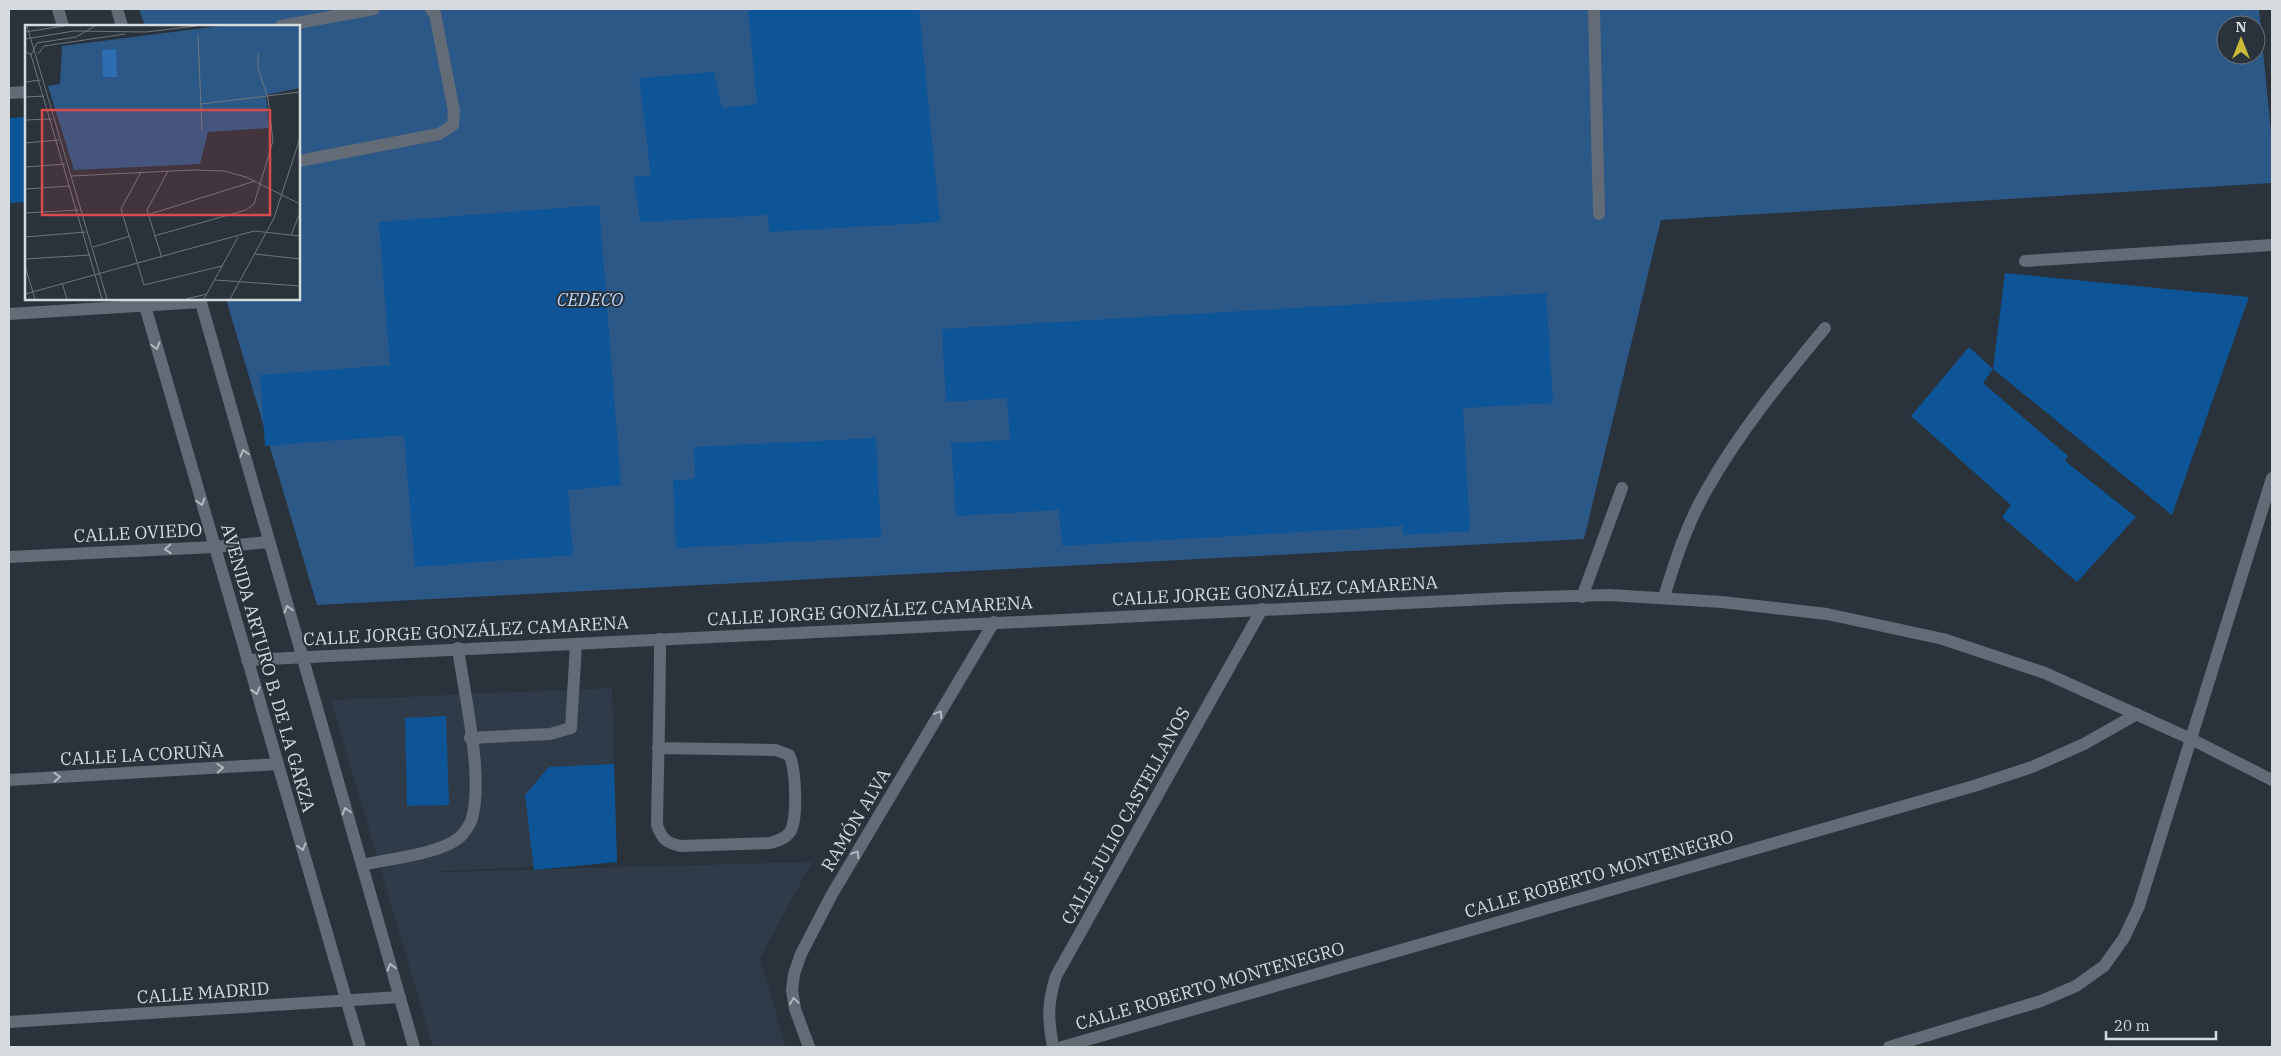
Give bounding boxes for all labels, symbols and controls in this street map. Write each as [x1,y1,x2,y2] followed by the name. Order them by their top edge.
[2216,15,2266,65] north arrow
[2235,18,2247,36] text: N
[25,25,300,300] inset map
[557,288,623,311] park label: CEDECO
[151,341,161,349] one-way arrow
[239,450,249,458] one-way arrow
[196,497,206,505] one-way arrow
[73,518,203,547] street label: CALLE OVIEDO
[216,521,321,815] street label: AVENIDA ARTURO B. DE LA GARZA
[164,544,172,555] one-way arrow
[1112,570,1439,611] street label: CALLE JORGE GONZÁLEZ CAMARENA
[707,590,1034,631] street label: CALLE JORGE GONZÁLEZ CAMARENA
[284,606,294,614] one-way arrow
[303,610,630,651] street label: CALLE JORGE GONZÁLEZ CAMARENA
[251,687,261,695] one-way arrow
[1056,703,1195,929] street label: CALLE JULIO CASTELLANOS
[932,711,942,720] one-way arrow
[60,739,225,770] street label: CALLE LA CORUÑA
[216,762,224,773] one-way arrow
[816,763,896,876] street label: RAMÓN ALVA
[54,772,62,783] one-way arrow
[342,807,352,815] one-way arrow
[1462,824,1736,923] street label: CALLE ROBERTO MONTENEGRO
[296,843,307,852] one-way arrow
[849,850,859,859] one-way arrow
[1073,936,1347,1035] street label: CALLE ROBERTO MONTENEGRO
[386,962,397,971] one-way arrow
[136,976,270,1009] street label: CALLE MADRID
[789,997,800,1005] one-way arrow
[2106,1008,2216,1040] scale bar
[2114,1016,2150,1035] text: 20 m

